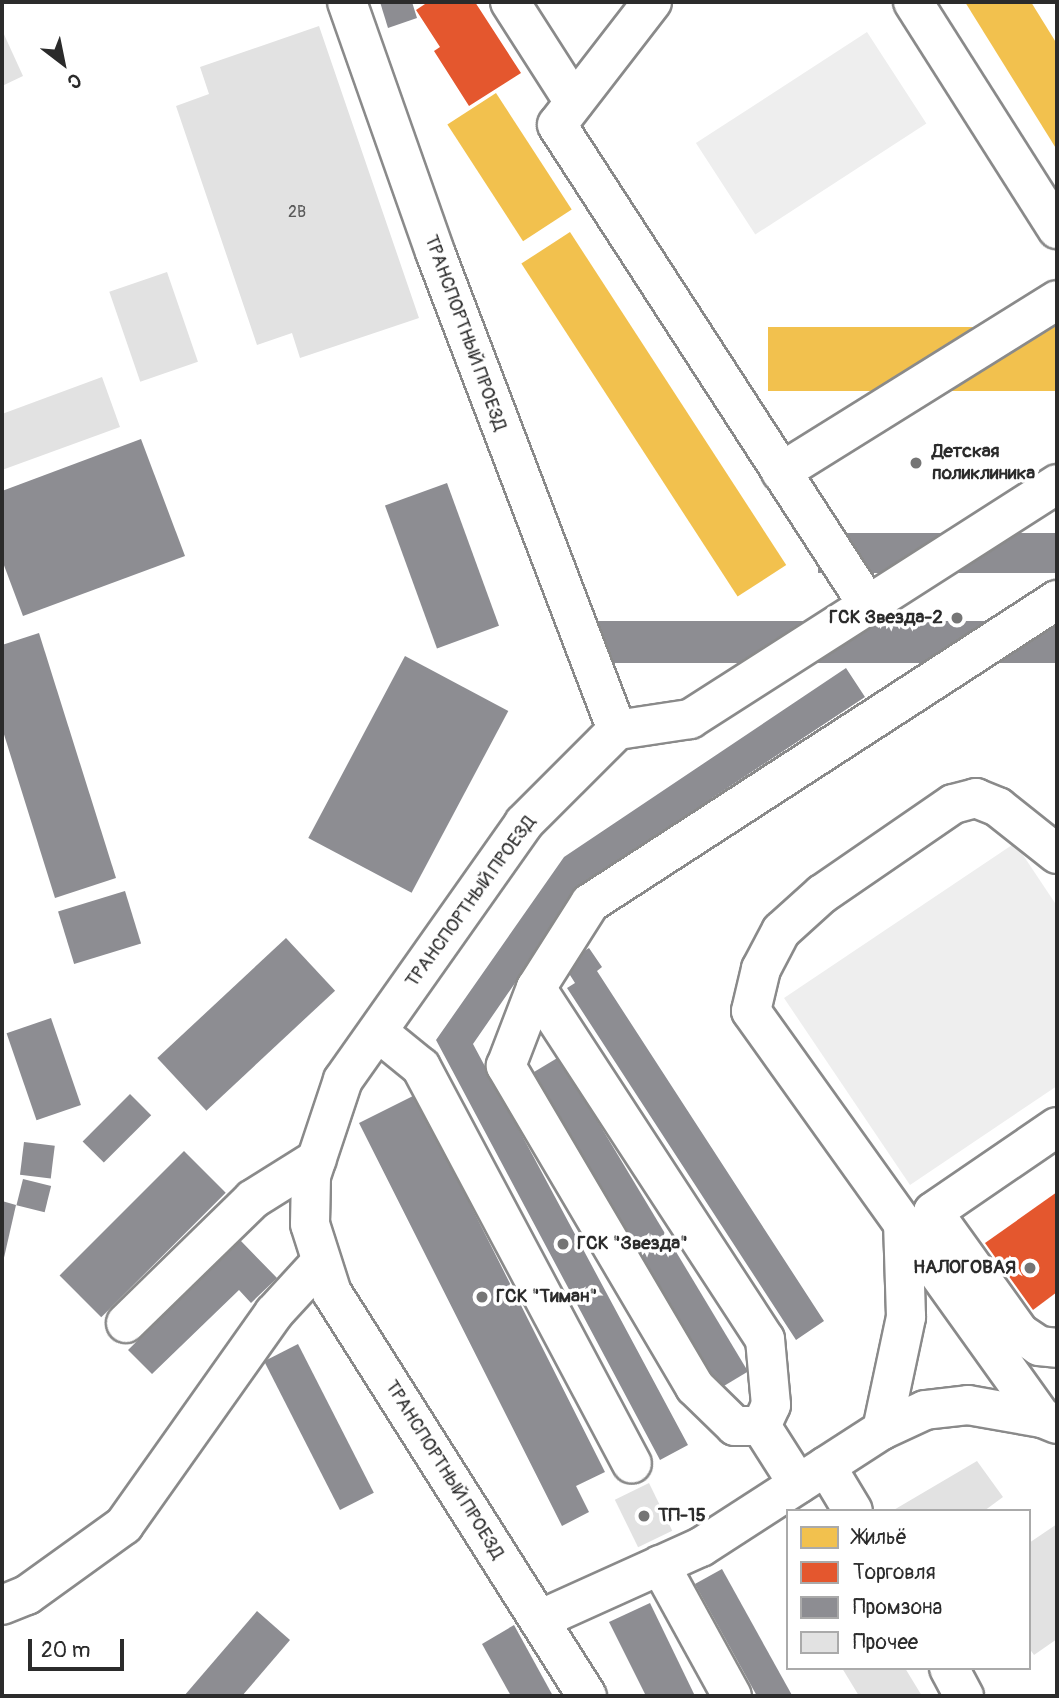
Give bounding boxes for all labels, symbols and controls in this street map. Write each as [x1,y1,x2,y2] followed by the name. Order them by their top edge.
[28,28,98,98] north arrow
[63,68,85,94] text: С
[288,202,306,222] house number: 2В
[419,232,511,434] street label: ТРАНСПОРТНЫЙ ПРОЕЗД
[932,441,1035,485] place label: Детская поликлиника
[906,453,926,473] marker: Детская поликлиника
[829,607,943,629] place label: ГСК Звезда-2
[949,610,965,626] marker: ГСК Звезда-2
[401,812,541,992] street label: ТРАНСПОРТНЫЙ ПРОЕЗД
[577,1233,688,1255] place label: ГСК "Звезда"
[555,1236,571,1252] marker: ГСК "Звезда"
[913,1257,1016,1279] place label: НАЛОГОВАЯ
[1022,1260,1038,1276] marker: НАЛОГОВАЯ
[496,1286,597,1308] place label: ГСК "Тиман"
[474,1289,490,1305] marker: ГСК "Тиман"
[380,1376,508,1564] street label: ТРАНСПОРТНЫЙ ПРОЕЗД
[658,1505,706,1527] place label: ТП-15
[636,1508,652,1524] marker: ТП-15
[786,1509,1031,1670] legend
[853,1524,907,1551] text: Жильё
[853,1559,936,1586] text: Торговля
[853,1594,942,1621] text: Промзона
[32,1624,128,1668] scale bar
[853,1629,918,1656] text: Прочее
[41,1637,90,1664] text: 20 m

